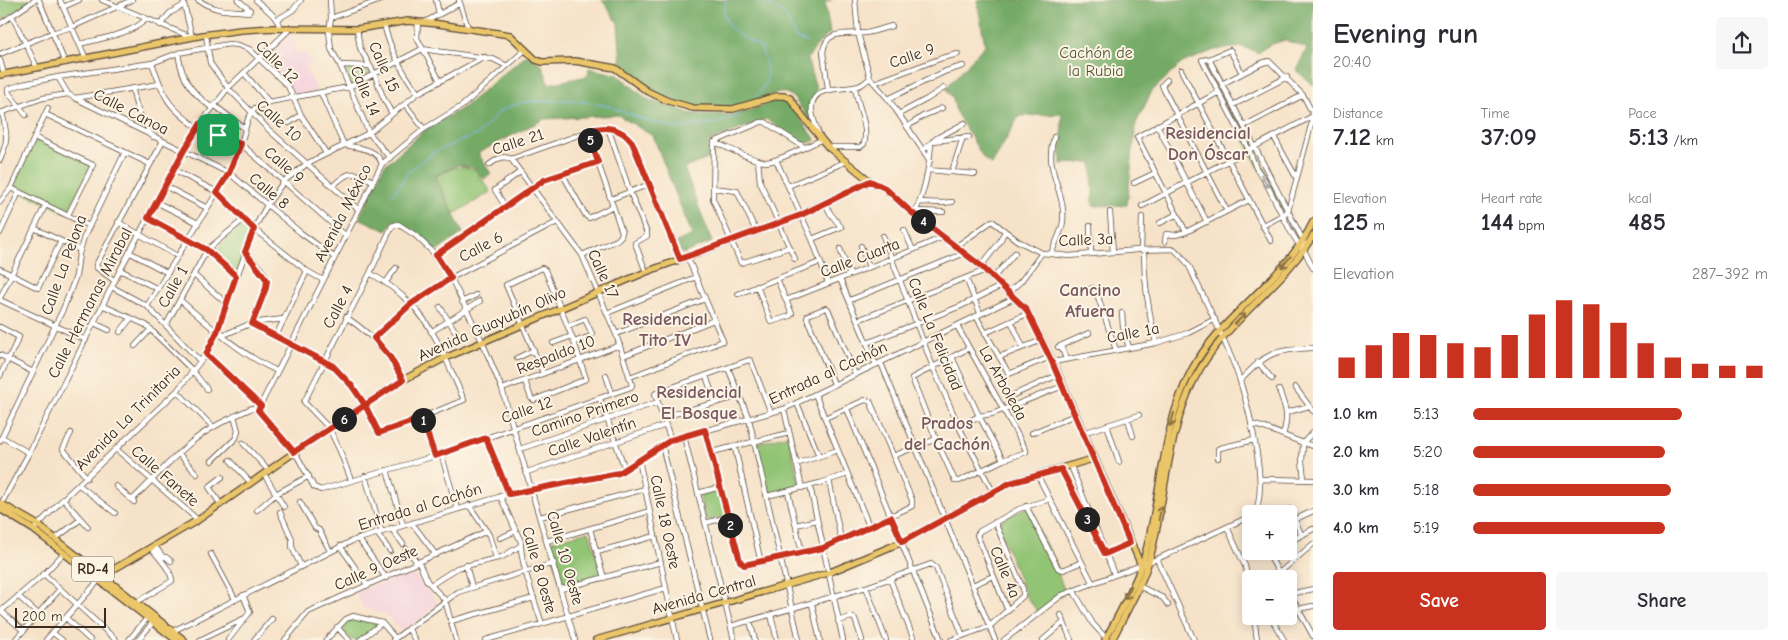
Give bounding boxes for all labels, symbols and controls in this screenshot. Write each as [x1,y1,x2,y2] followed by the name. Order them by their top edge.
[1716,17,1768,69] button: share
[1333,18,1478,50] text: Evening run
[252,37,302,87] street label: Calle 12
[365,39,403,95] street label: Calle 15
[887,40,937,72] street label: Calle 9
[1059,44,1133,80] park label: Cachón de la Rubia
[1333,53,1372,71] text: 20:40
[346,63,384,119] street label: Calle 14
[90,85,172,139] street label: Calle Canoa
[253,96,305,146] street label: Calle 10
[1333,105,1383,122] text: Distance
[1481,105,1510,122] text: Time
[1628,105,1657,122] text: Pace
[197,114,239,156] pin
[204,121,232,149] icon: arrive
[1333,122,1371,151] text: 7.12
[1481,122,1537,151] text: 37:09
[1628,122,1669,151] text: 5:13
[1165,123,1251,165] district label: Residencial Don Óscar
[490,125,546,159] street label: Calle 21
[578,128,602,152] pin: 5
[587,132,594,149] text: 5
[1371,132,1394,149] text: km
[1669,132,1698,149] text: /km
[260,143,308,187] street label: Calle 9
[311,161,375,265] street label: Avenida México
[245,169,293,213] street label: Calle 8
[1261,173,1270,188] one-way arrow
[1333,190,1387,207] text: Elevation
[1481,190,1542,207] text: Heart rate
[1628,190,1652,207] text: kcal
[1333,207,1369,236] text: 125
[1481,207,1514,236] text: 144
[1628,207,1666,236] text: 485
[910,208,936,234] pin: 4
[38,213,90,317] street label: Calle La Pelona
[920,213,927,230] text: 4
[1369,217,1385,234] text: m
[1514,217,1545,234] text: bpm
[44,225,136,381] street label: Calle Hermanas Mirabal
[456,228,506,266] street label: Calle 6
[1058,230,1114,250] street label: Calle 3a
[818,235,902,281] street label: Calle Cuarta
[584,246,622,302] street label: Calle 17
[1280,255,1291,268] one-way arrow
[154,263,192,311] street label: Calle 1
[1333,265,1394,283] text: Elevation
[1692,265,1768,283] text: 287–392 m
[904,275,966,393] street label: Calle La Felicidad
[1059,280,1121,322] district label: Cancino Afuera
[319,282,357,332] street label: Calle 4
[415,283,569,365] street label: Avenida Guayubín Olivo
[622,309,708,351] district label: Residencial Tito IV
[1234,313,1246,325] one-way arrow
[1105,319,1161,347] street label: Calle 1a
[514,332,598,378] street label: Respaldo 10
[766,338,890,408] street label: Entrada al Cachón
[975,343,1031,423] street label: La Arboleda
[72,362,184,474] street label: Avenida La Trinitaria
[656,382,742,424] district label: Residencial El Bosque
[529,387,641,441] street label: Camino Primero
[499,393,555,427] street label: Calle 12
[1333,405,1378,423] text: 1.0 km
[1413,405,1439,423] text: 5:13
[332,406,356,432] pin: 6
[410,408,436,432] pin: 1
[341,411,348,428] text: 6
[1167,411,1176,427] one-way arrow
[421,412,426,429] text: 1
[904,413,990,455] district label: Prados del Cachón
[546,414,638,460] street label: Calle Valentín
[127,442,203,510] street label: Calle Fanete
[1333,443,1379,461] text: 2.0 km
[1413,443,1443,461] text: 5:20
[646,473,684,571] street label: Calle 18 Oeste
[356,480,484,534] street label: Entrada al Cachón
[1333,481,1379,499] text: 3.0 km
[1413,481,1439,499] text: 5:18
[1242,505,1297,625] map controls
[1242,505,1297,560] button: +
[1074,506,1100,532] pin: 3
[1156,506,1165,522] one-way arrow
[543,509,587,607] street label: Calle 10 Oeste
[1084,511,1091,528] text: 3
[718,512,742,538] pin: 2
[727,517,734,534] text: 2
[1333,519,1379,537] text: 4.0 km
[1413,519,1439,537] text: 5:19
[518,525,560,615] street label: Calle 8 Oeste
[332,542,420,594] street label: Calle 9 Oeste
[986,543,1024,601] street label: Calle 4a
[72,556,114,582] road number: RD-4
[1242,570,1297,625] button: −
[650,572,758,618] street label: Avenida Central
[1333,572,1546,630] button: Save
[1556,572,1768,630] button: Share
[1123,586,1133,601] one-way arrow
[15,605,106,628] scale bar
[22,608,63,625] text: 200 m

